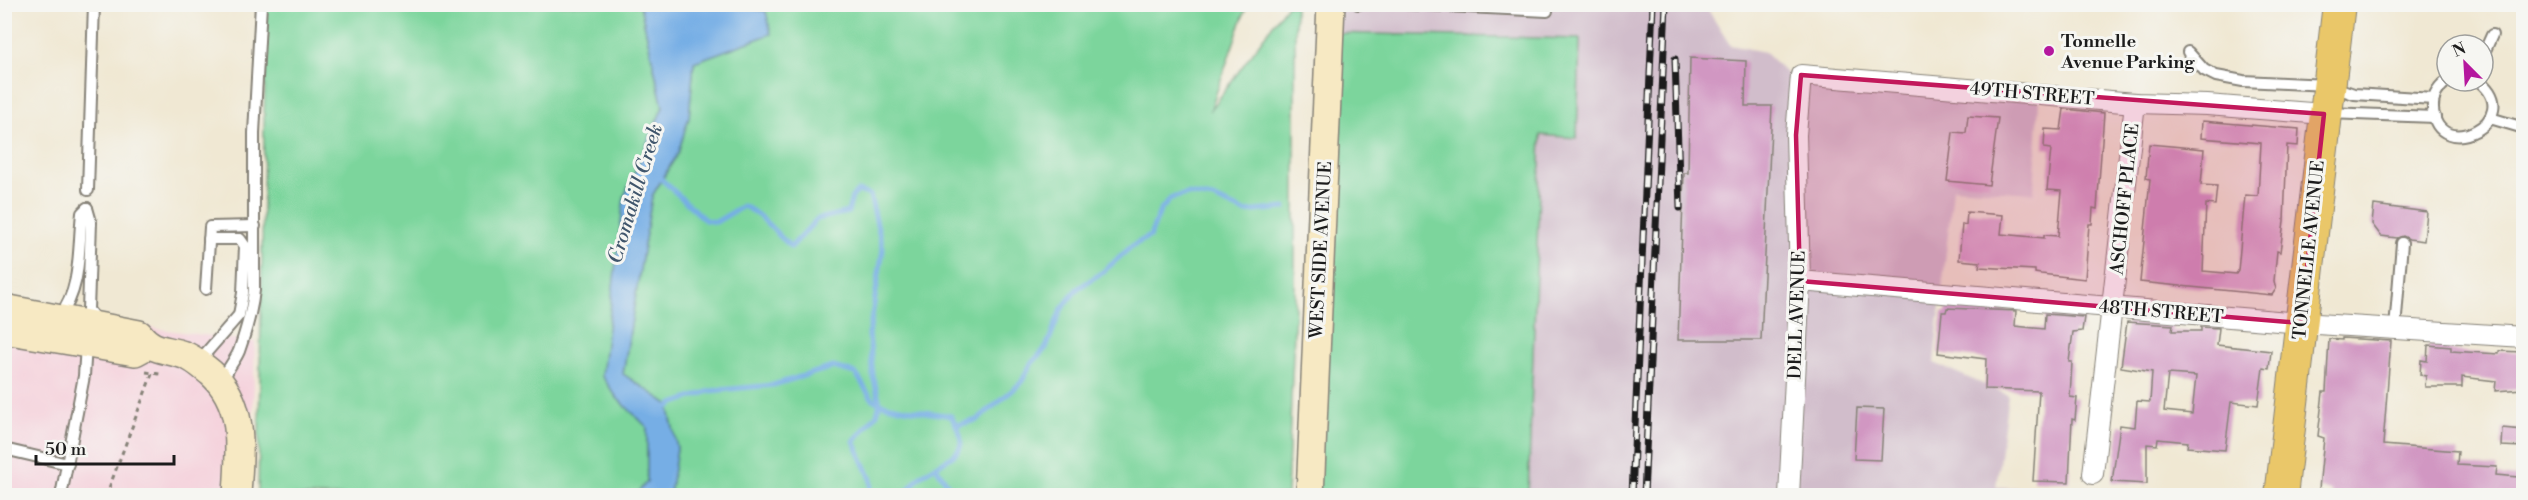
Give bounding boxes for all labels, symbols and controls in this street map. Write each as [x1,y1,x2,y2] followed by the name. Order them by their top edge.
[2060,30,2195,74] place label: Tonnelle Avenue Parking
[2435,33,2495,93] north arrow
[2449,38,2469,62] text: N
[2042,44,2056,58] marker: Tonnelle Avenue Parking
[1969,77,2096,111] street label: 49TH STREET
[603,121,669,267] water label: Cromakill Creek
[2106,122,2144,277] street label: ASCHOFF PLACE
[2288,159,2330,341] street label: TONNELLE AVENUE
[1305,161,1337,340] street label: WEST SIDE AVENUE
[1783,250,1811,380] street label: DELL AVENUE
[2098,295,2225,329] street label: 48TH STREET
[36,428,174,466] scale bar
[45,438,87,461] text: 50 m

